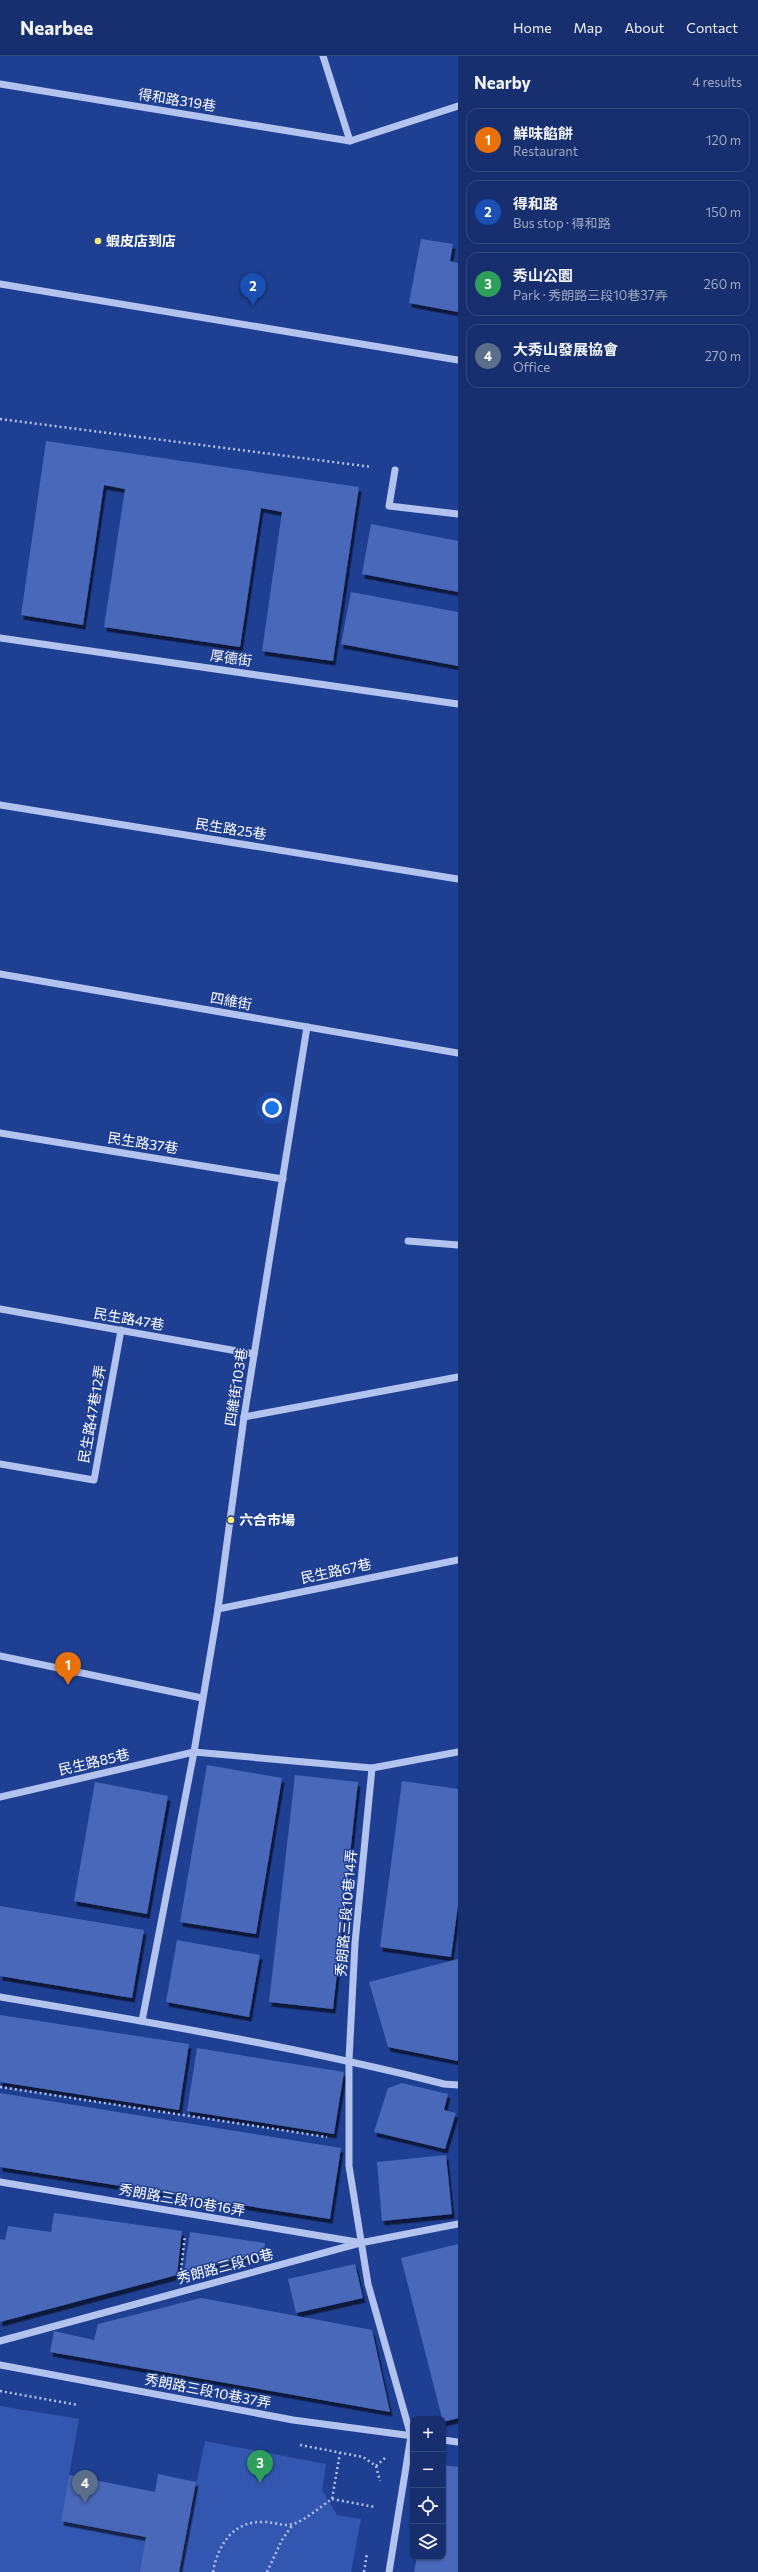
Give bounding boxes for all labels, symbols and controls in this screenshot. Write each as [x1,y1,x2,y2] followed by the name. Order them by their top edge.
[20,16,93,39] text: Nearbee
[513,19,552,36] text: Home
[574,19,602,36] text: Map
[624,19,664,36] text: About
[686,19,738,36] text: Contact
[474,72,531,93] text: Nearby
[692,74,742,90] text: 4 results
[137,85,217,114] street label: 得和路319巷
[513,124,573,142] text: 鮮味餡餅
[485,132,491,148] text: 1
[706,132,741,148] text: 120 m
[513,143,578,159] text: Restaurant
[513,194,558,212] text: 得和路
[484,204,492,220] text: 2
[706,204,741,220] text: 150 m
[513,215,611,231] text: Bus stop · 得和路
[106,232,176,249] place label: 蝦皮店到店
[93,236,103,246] marker: 蝦皮店到店
[513,266,573,284] text: 秀山公園
[240,273,266,306] pin: 2
[484,276,492,292] text: 3
[704,276,741,292] text: 260 m
[513,287,668,303] text: Park · 秀朗路三段10巷37弄
[513,340,618,358] text: 大秀山發展協會
[484,348,492,364] text: 4
[705,348,741,364] text: 270 m
[513,359,550,375] text: Office
[209,646,253,669] street label: 厚德街
[194,814,268,843] street label: 民生路25巷
[209,988,253,1013] street label: 四維街
[262,1098,282,1118] your location
[107,1129,180,1156] street label: 民生路37巷
[92,1304,166,1333] street label: 民生路47巷
[221,1347,250,1427] street label: 四維街103巷
[75,1364,108,1464] street label: 民生路47巷12弄
[239,1511,295,1528] place label: 六合市場
[226,1515,236,1525] marker: 六合市場
[299,1555,373,1586] street label: 民生路67巷
[55,1652,81,1685] pin: 1
[57,1745,131,1778] street label: 民生路85巷
[331,1849,360,1977] street label: 秀朗路三段10巷14弄
[118,2180,246,2219] street label: 秀朗路三段10巷16弄
[175,2244,275,2287] street label: 秀朗路三段10巷
[143,2370,273,2411] street label: 秀朗路三段10巷37弄
[410,2416,446,2560] map controls
[410,2416,446,2452] button: +
[247,2450,273,2483] pin: 3
[410,2452,446,2488] button: −
[72,2470,98,2503] pin: 4
[410,2488,446,2524] button: locate
[410,2524,446,2560] button: layers

